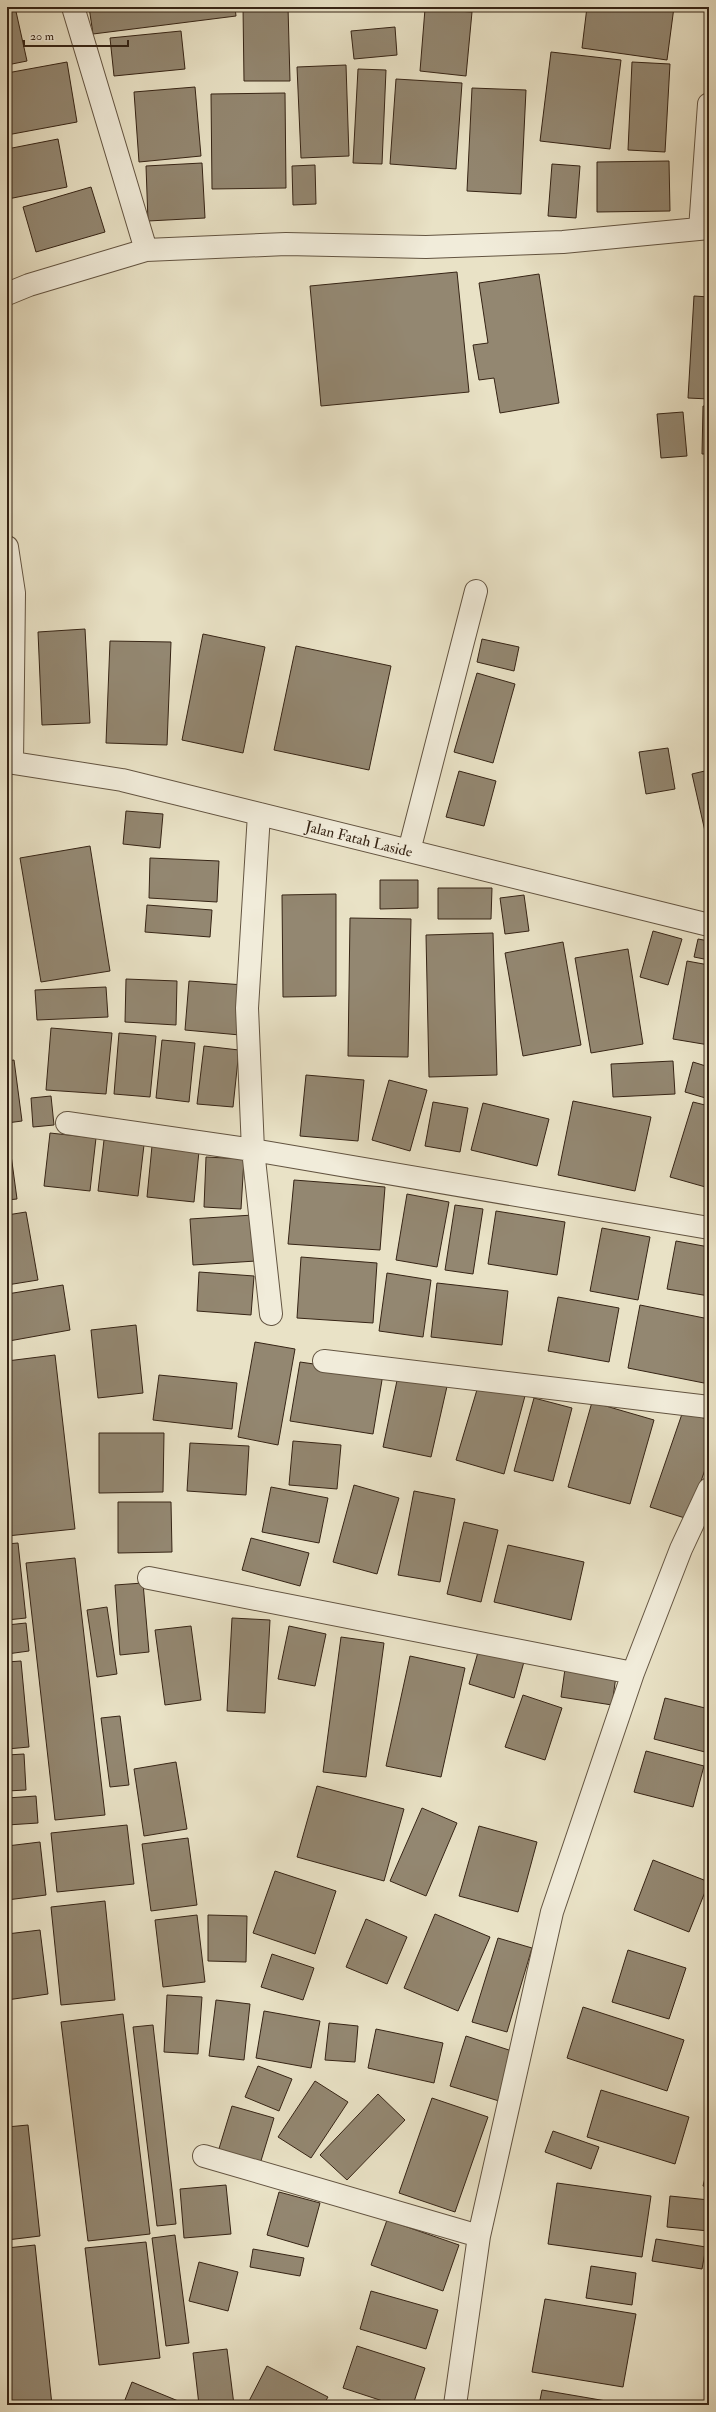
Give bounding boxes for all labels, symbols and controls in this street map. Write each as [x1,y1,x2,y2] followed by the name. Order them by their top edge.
[24,22,128,48] scale bar
[30,29,55,44] text: 20 m
[302,817,414,863] street label: Jalan Fatah Laside

